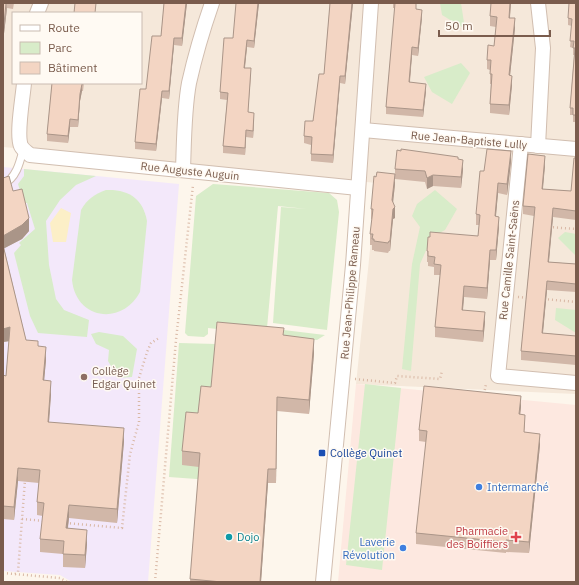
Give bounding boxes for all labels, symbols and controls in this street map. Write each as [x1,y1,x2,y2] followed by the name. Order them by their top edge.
[12,12,142,84] legend
[439,12,550,38] scale bar
[445,18,473,33] text: 50 m
[48,20,80,35] text: Route
[48,40,72,55] text: Parc
[48,60,98,75] text: Bâtiment
[410,128,528,152] street label: Rue Jean-Baptiste Lully
[140,159,240,183] street label: Rue Auguste Auguin
[496,199,522,321] street label: Rue Camille Saint-Saëns
[337,226,363,360] street label: Rue Jean-Philippe Rameau
[92,364,156,391] place label: Collège Edgar Quinet
[79,372,89,382] marker: Collège Edgar Quinet
[330,446,402,460] place label: Collège Quinet
[317,448,327,458] marker: Collège Quinet
[487,480,549,494] place label: Intermarché
[474,482,484,492] marker: Intermarché
[446,524,508,551] place label: Pharmacie des Boiffiers
[237,530,259,544] place label: Dojo
[224,532,234,542] marker: Dojo
[511,532,521,542] marker: Pharmacie des Boiffiers
[342,535,395,562] place label: Laverie Révolution
[398,543,408,553] marker: Laverie Révolution

